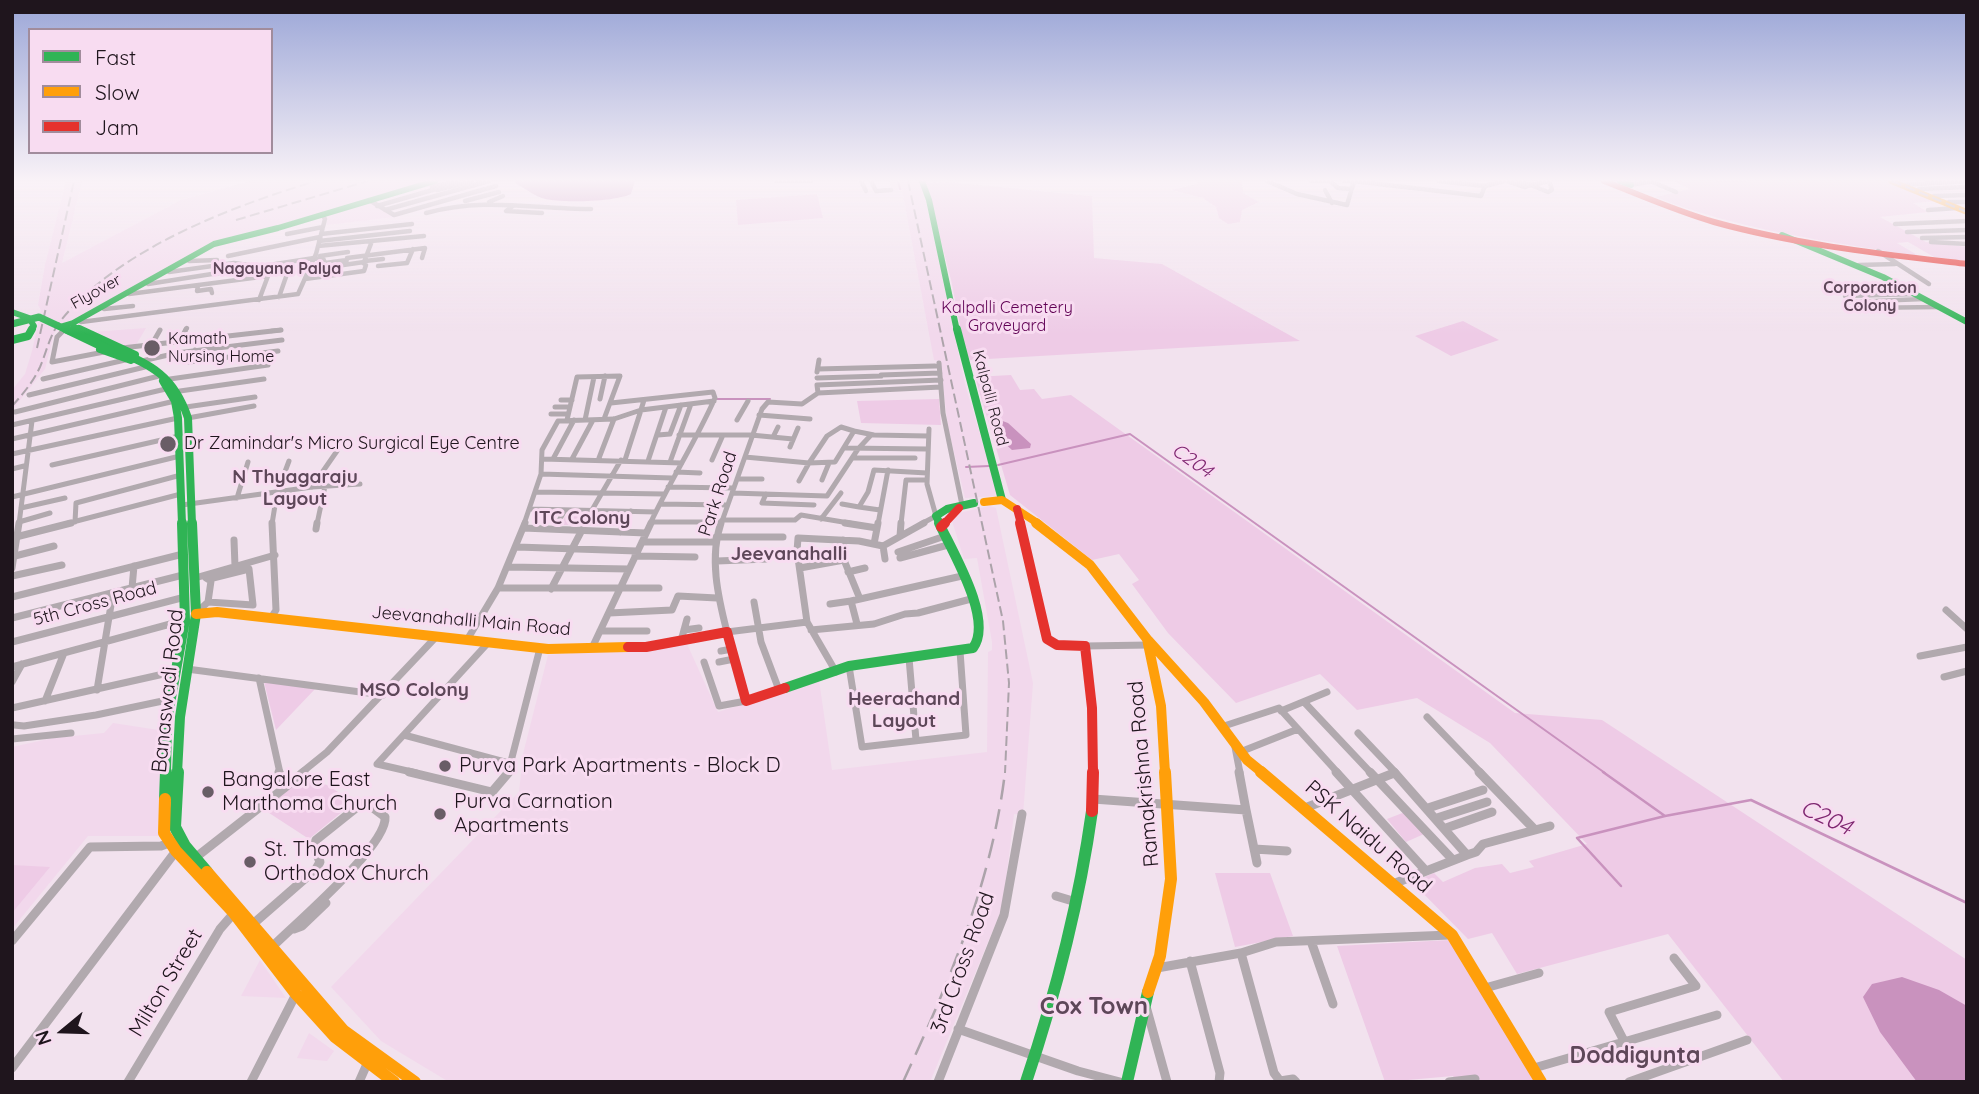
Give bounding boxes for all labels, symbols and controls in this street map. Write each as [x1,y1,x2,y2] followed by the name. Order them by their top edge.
[28,28,273,154] legend
[95,44,136,70] text: Fast
[95,79,140,105] text: Slow
[95,114,139,140] text: Jam
[213,259,341,279] district label: Nagayana Palya
[67,270,125,314] street label: Flyover
[1823,278,1917,316] district label: Corporation Colony
[941,298,1073,336] park label: Kalpalli Cemetery Graveyard
[168,329,274,367] place label: Kamath Nursing Home
[142,338,162,358] marker: Kamath Nursing Home
[968,348,1012,448] street label: Kalpalli Road
[184,433,520,455] place label: Dr Zamindar's Micro Surgical Eye Centre
[158,434,178,454] marker: Dr Zamindar's Micro Surgical Eye Centre
[1167,439,1217,483] water label: C204
[694,449,742,539] street label: Park Road
[232,466,358,510] district label: N Thyagaraju Layout
[534,507,630,529] district label: ITC Colony
[731,543,847,565] district label: Jeevanahalli
[31,577,159,631] street label: 5th Cross Road
[370,602,572,640] street label: Jeevanahalli Main Road
[147,608,189,774] street label: Banaswadi Road
[359,679,469,701] district label: MSO Colony
[1123,680,1165,868] street label: Ramakrishna Road
[848,688,960,732] district label: Heerachand Layout
[459,753,781,779] place label: Purva Park Apartments - Block D
[437,758,453,774] marker: Purva Park Apartments - Block D
[222,767,398,817] place label: Bangalore East Marthoma Church
[1300,775,1436,899] street label: PSK Naidu Road
[200,784,216,800] marker: Bangalore East Marthoma Church
[454,789,613,839] place label: Purva Carnation Apartments
[1796,794,1856,842] water label: C204
[432,806,448,822] marker: Purva Carnation Apartments
[264,837,429,887] place label: St. Thomas Orthodox Church
[242,854,258,870] marker: St. Thomas Orthodox Church
[926,889,1000,1037] street label: 3rd Cross Road
[124,924,208,1042] street label: Milton Street
[1040,993,1148,1021] district label: Cox Town
[28,996,98,1066] north arrow
[30,1027,57,1048] text: N
[1570,1042,1700,1070] district label: Doddigunta

